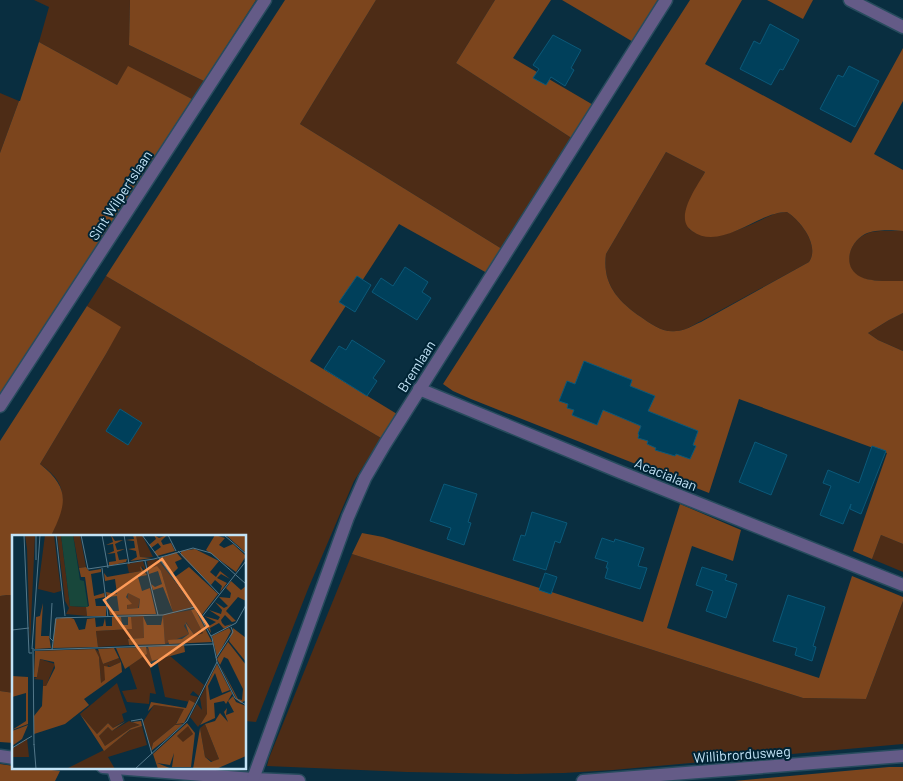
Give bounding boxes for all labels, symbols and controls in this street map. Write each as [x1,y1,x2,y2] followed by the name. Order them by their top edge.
[85,147,155,243] street label: Sint Wilpertslaan
[393,337,439,395] street label: Bremlaan
[632,454,700,494] street label: Acacialaan
[12,535,246,768] inset map
[693,742,791,766] street label: Willibrordusweg

